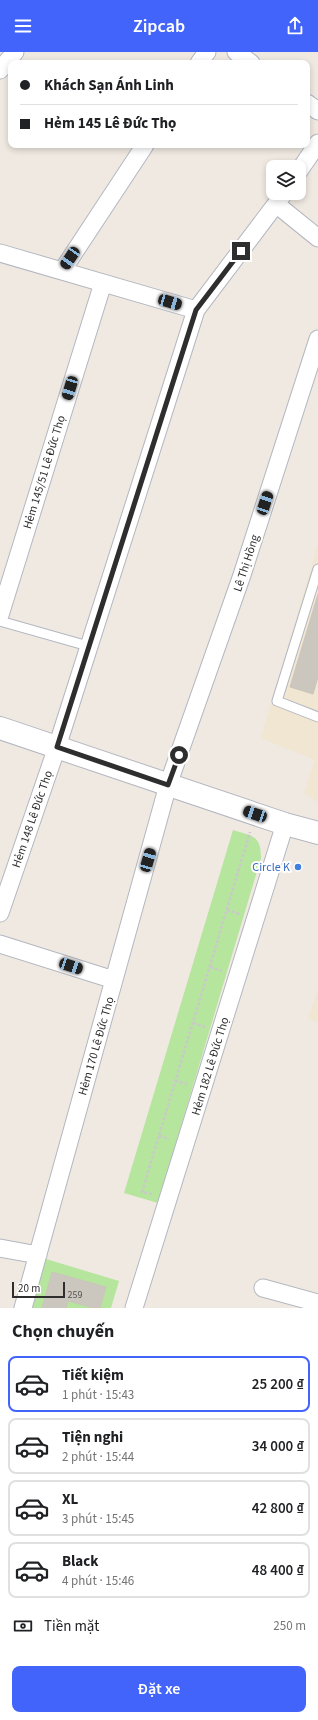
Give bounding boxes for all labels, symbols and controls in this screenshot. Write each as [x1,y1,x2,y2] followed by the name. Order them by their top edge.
[133,14,185,39] text: Zipcab
[12,15,34,37] icon: menu
[284,15,306,37] icon: share
[44,75,174,96] text: Khách Sạn Ánh Linh
[44,113,176,134] text: Hẻm 145 Lê Đức Thọ
[266,160,306,200] map controls
[266,160,306,200] button: layers
[232,242,250,260] route end
[58,245,82,271] car
[157,293,183,311] car
[61,375,79,401] car
[19,413,70,531] street label: Hẻm 145/51 Lê Đức Thọ
[256,490,274,516] car
[229,532,264,594] street label: Lê Thị Hồng
[170,746,188,764] route start
[8,768,57,870] street label: Hẻm 148 Lê Đức Thọ
[242,804,268,824] car
[139,847,157,873] car
[252,859,290,876] place label: Circle K
[293,862,303,872] marker: Circle K
[58,957,84,975] car
[74,995,119,1097] street label: Hẻm 170 Lê Đức Thọ
[187,1015,234,1117] street label: Hẻm 182 Lê Đức Thọ
[12,1280,65,1299] scale bar
[18,1281,40,1296] text: 20 m
[68,1288,82,1302] house number: 259
[12,1319,114,1344] text: Chọn chuyến
[62,1365,124,1386] text: Tiết kiệm
[14,1366,50,1402] icon: car
[252,1374,304,1395] text: 25 200 ₫
[62,1386,134,1404] text: 1 phút · 15:43
[62,1427,123,1448] text: Tiện nghi
[14,1428,50,1464] icon: car
[252,1436,304,1457] text: 34 000 ₫
[62,1448,134,1466] text: 2 phút · 15:44
[62,1489,78,1510] text: XL
[14,1490,50,1526] icon: car
[252,1498,304,1519] text: 42 800 ₫
[62,1510,134,1528] text: 3 phút · 15:45
[62,1551,99,1572] text: Black
[14,1552,50,1588] icon: car
[252,1560,304,1581] text: 48 400 ₫
[62,1572,134,1590] text: 4 phút · 15:46
[12,1615,34,1637] icon: cash
[44,1616,99,1637] text: Tiền mặt
[273,1617,306,1635] text: 250 m
[12,1666,306,1712] button: Đặt xe

